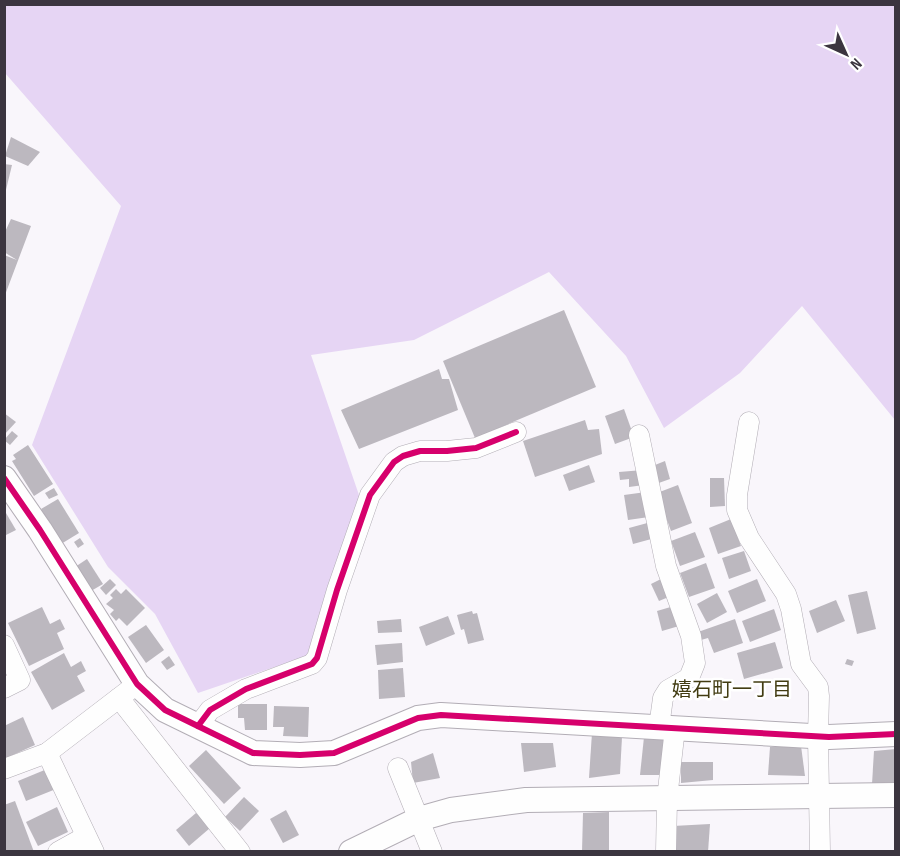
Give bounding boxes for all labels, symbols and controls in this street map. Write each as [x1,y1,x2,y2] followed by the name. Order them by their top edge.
[816,24,876,84] north arrow
[846,54,865,73] text: N
[672,678,792,702] district label: 嬉石町一丁目

